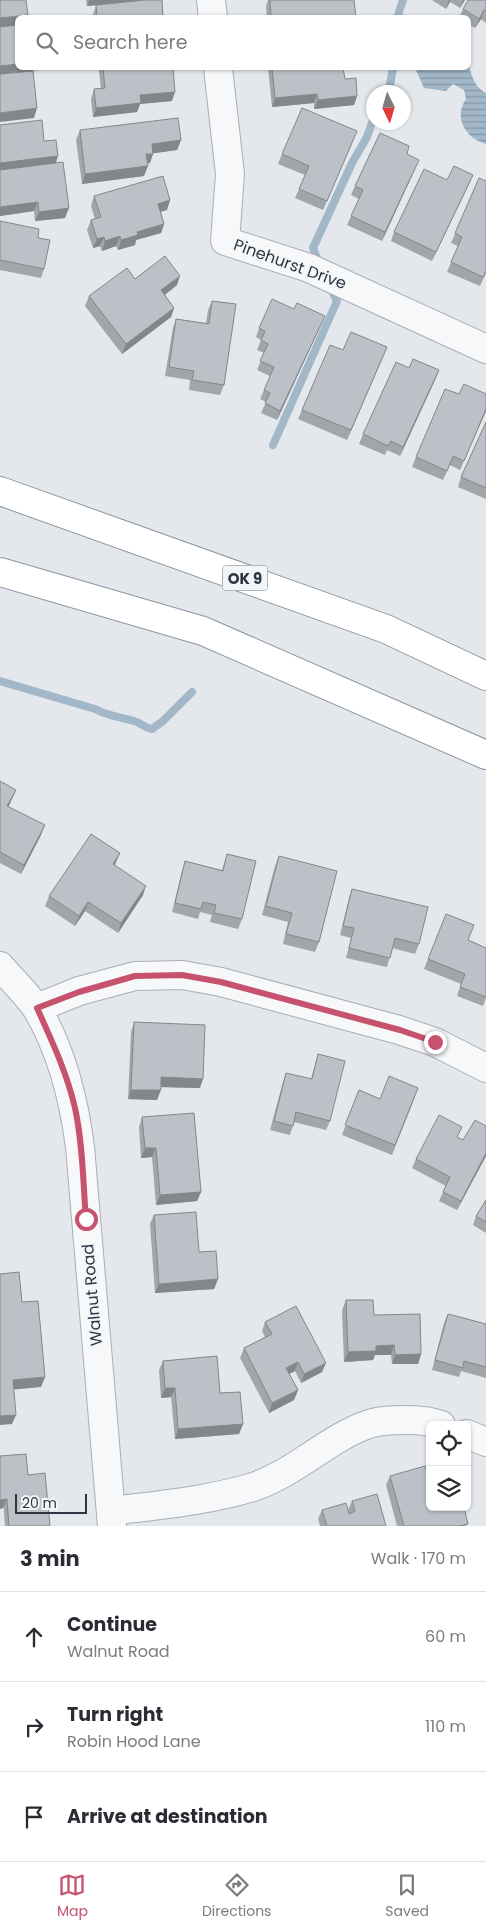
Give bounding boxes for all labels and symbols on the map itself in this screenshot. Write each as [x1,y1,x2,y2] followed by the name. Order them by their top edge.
[366,85,411,130] north arrow
[230,233,350,295] street label: Pinehurst Drive
[222,566,268,590] road number: OK 9
[424,1031,447,1054] route end
[75,1208,98,1231] route start
[76,1243,108,1347] street label: Walnut Road
[15,1491,88,1514] scale bar

